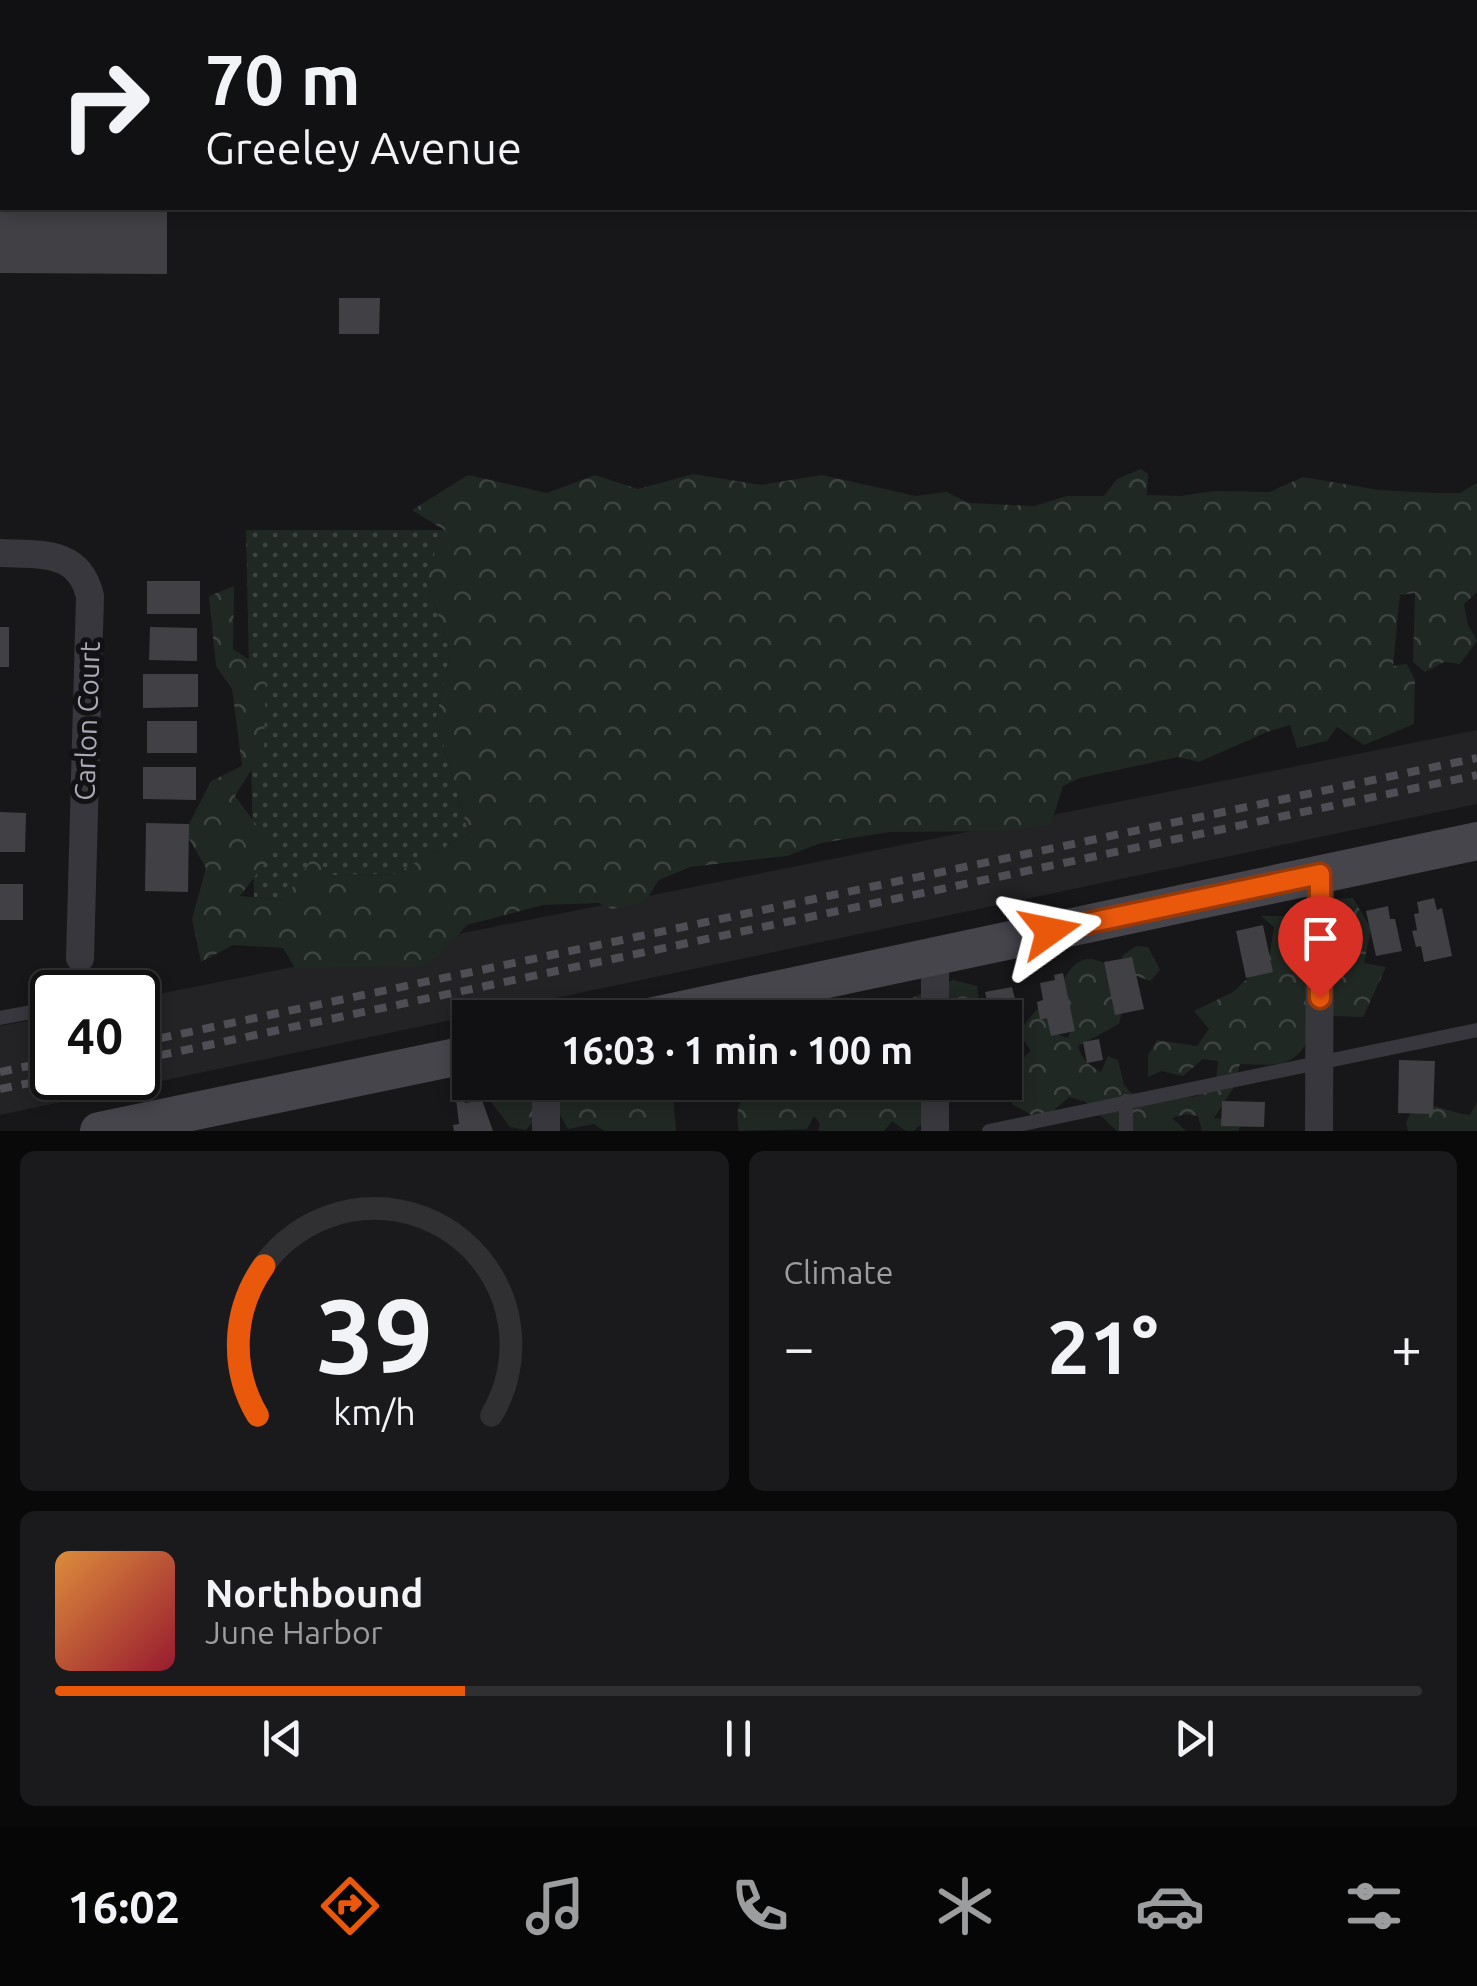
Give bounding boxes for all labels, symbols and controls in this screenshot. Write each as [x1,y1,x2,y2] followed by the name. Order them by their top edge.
[40,40,170,170] icon: right
[205,40,361,118] text: 70 m
[205,122,522,173] text: Greeley Avenue
[68,641,105,801] street label: Carlon Court
[998,879,1102,983] position arrow
[1278,896,1363,999] pin
[1293,911,1348,966] icon: arrive
[30,970,160,1100] speed limit sign: 40
[561,1029,913,1071] text: 16:03 · 1 min · 100 m
[784,1254,894,1290] text: Climate
[316,1276,433,1393] text: 39
[1047,1304,1158,1388] text: 21°
[784,1316,815,1377] text: −
[1391,1316,1422,1377] text: +
[333,1392,416,1432] text: km/h
[205,1572,423,1614] text: Northbound
[205,1614,383,1650] text: June Harbor
[255,1711,310,1766] icon: previous
[711,1711,766,1766] icon: pause
[1167,1711,1222,1766] icon: next
[315,1871,385,1941] icon: directions
[520,1871,590,1941] icon: music
[725,1871,795,1941] icon: phone
[930,1871,1000,1941] icon: climate
[1135,1871,1205,1941] icon: car
[1339,1871,1409,1941] icon: filters
[67,1881,180,1932] text: 16:02

